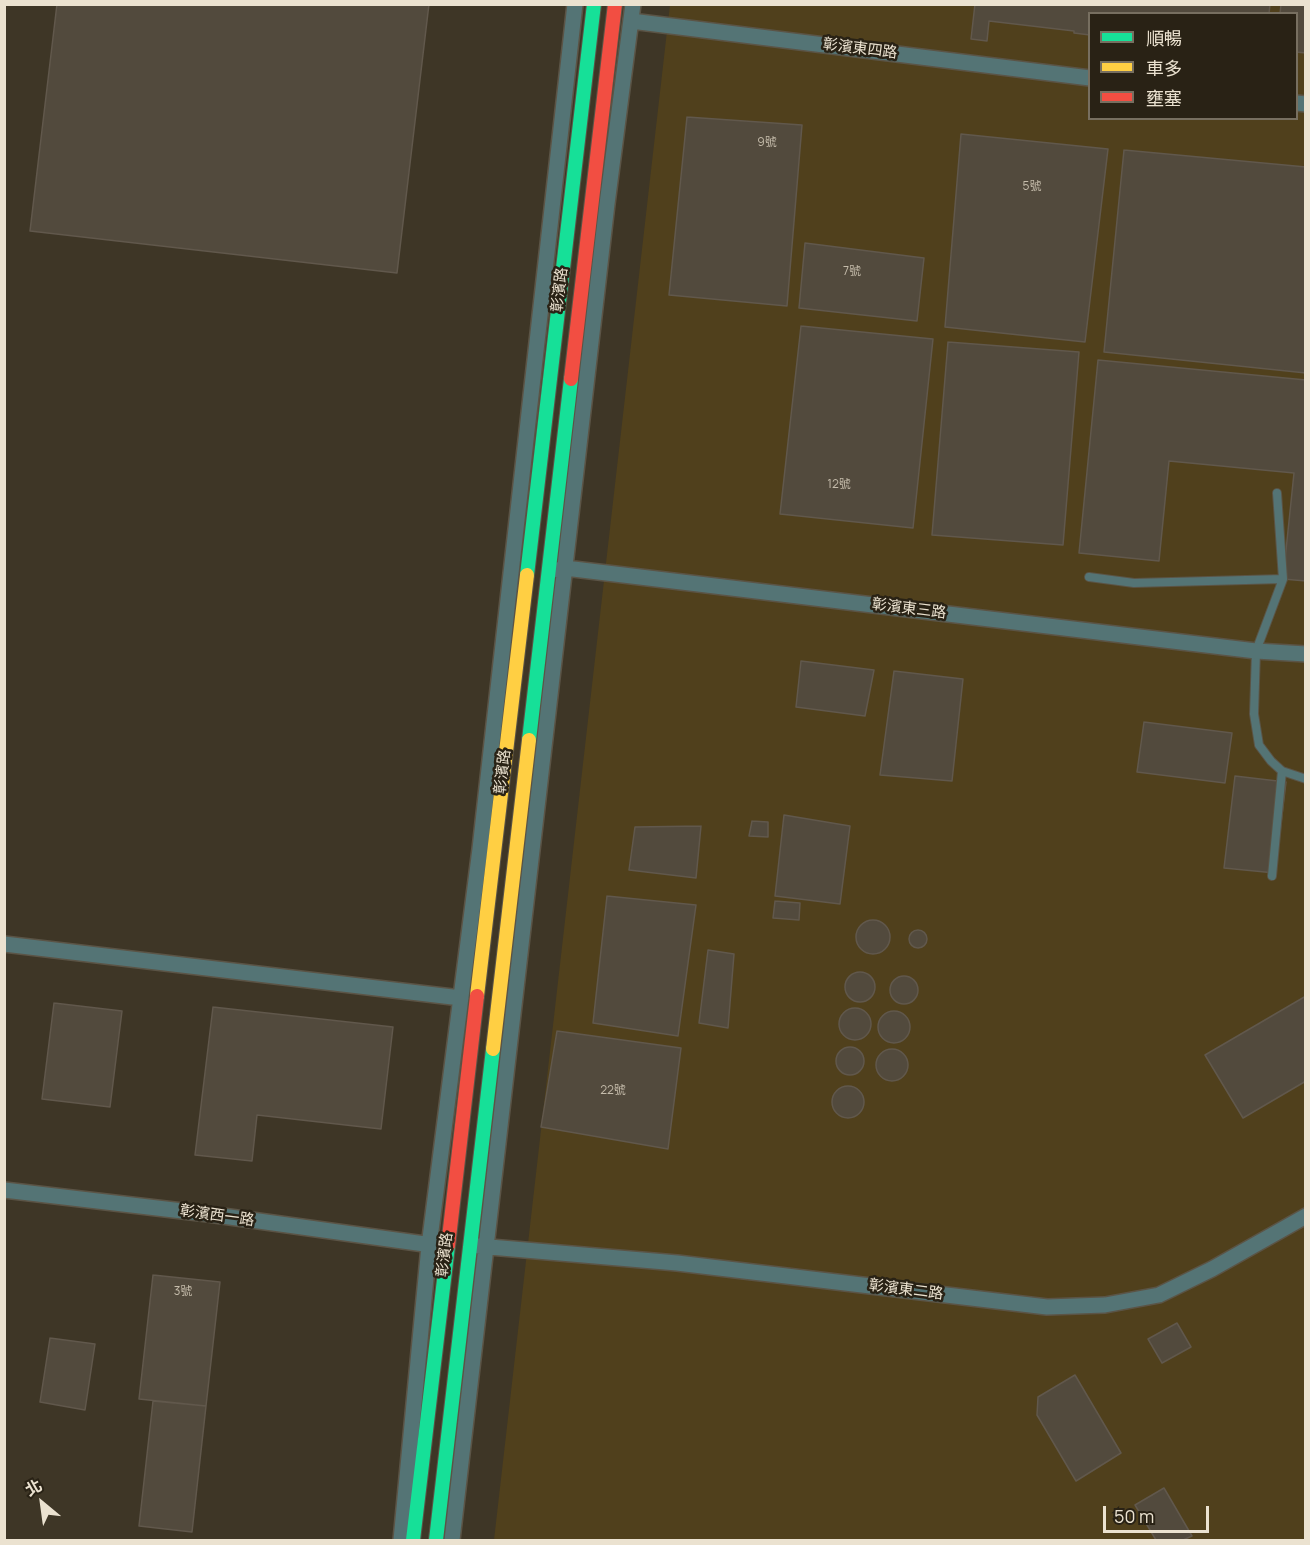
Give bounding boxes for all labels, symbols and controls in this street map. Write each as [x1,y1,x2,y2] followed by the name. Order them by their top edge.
[1088,12,1298,120] legend
[1146,26,1182,50] text: 順暢
[822,35,898,63] street label: 彰濱東四路
[1146,56,1182,80] text: 車多
[1146,86,1182,110] text: 壅塞
[757,136,777,150] house number: 9號
[1023,180,1041,194] house number: 5號
[843,265,861,279] house number: 7號
[548,267,572,313] street label: 彰濱路
[827,478,851,492] house number: 12號
[871,595,947,623] street label: 彰濱東三路
[491,749,515,795] street label: 彰濱路
[600,1084,626,1098] house number: 22號
[179,1202,255,1230] street label: 彰濱西一路
[433,1232,457,1278] street label: 彰濱路
[868,1276,944,1304] street label: 彰濱東二路
[174,1285,192,1299] house number: 3號
[12,1473,72,1533] north arrow
[21,1474,46,1501] text: 北
[1106,1494,1212,1532] scale bar
[1114,1504,1154,1528] text: 50 m

